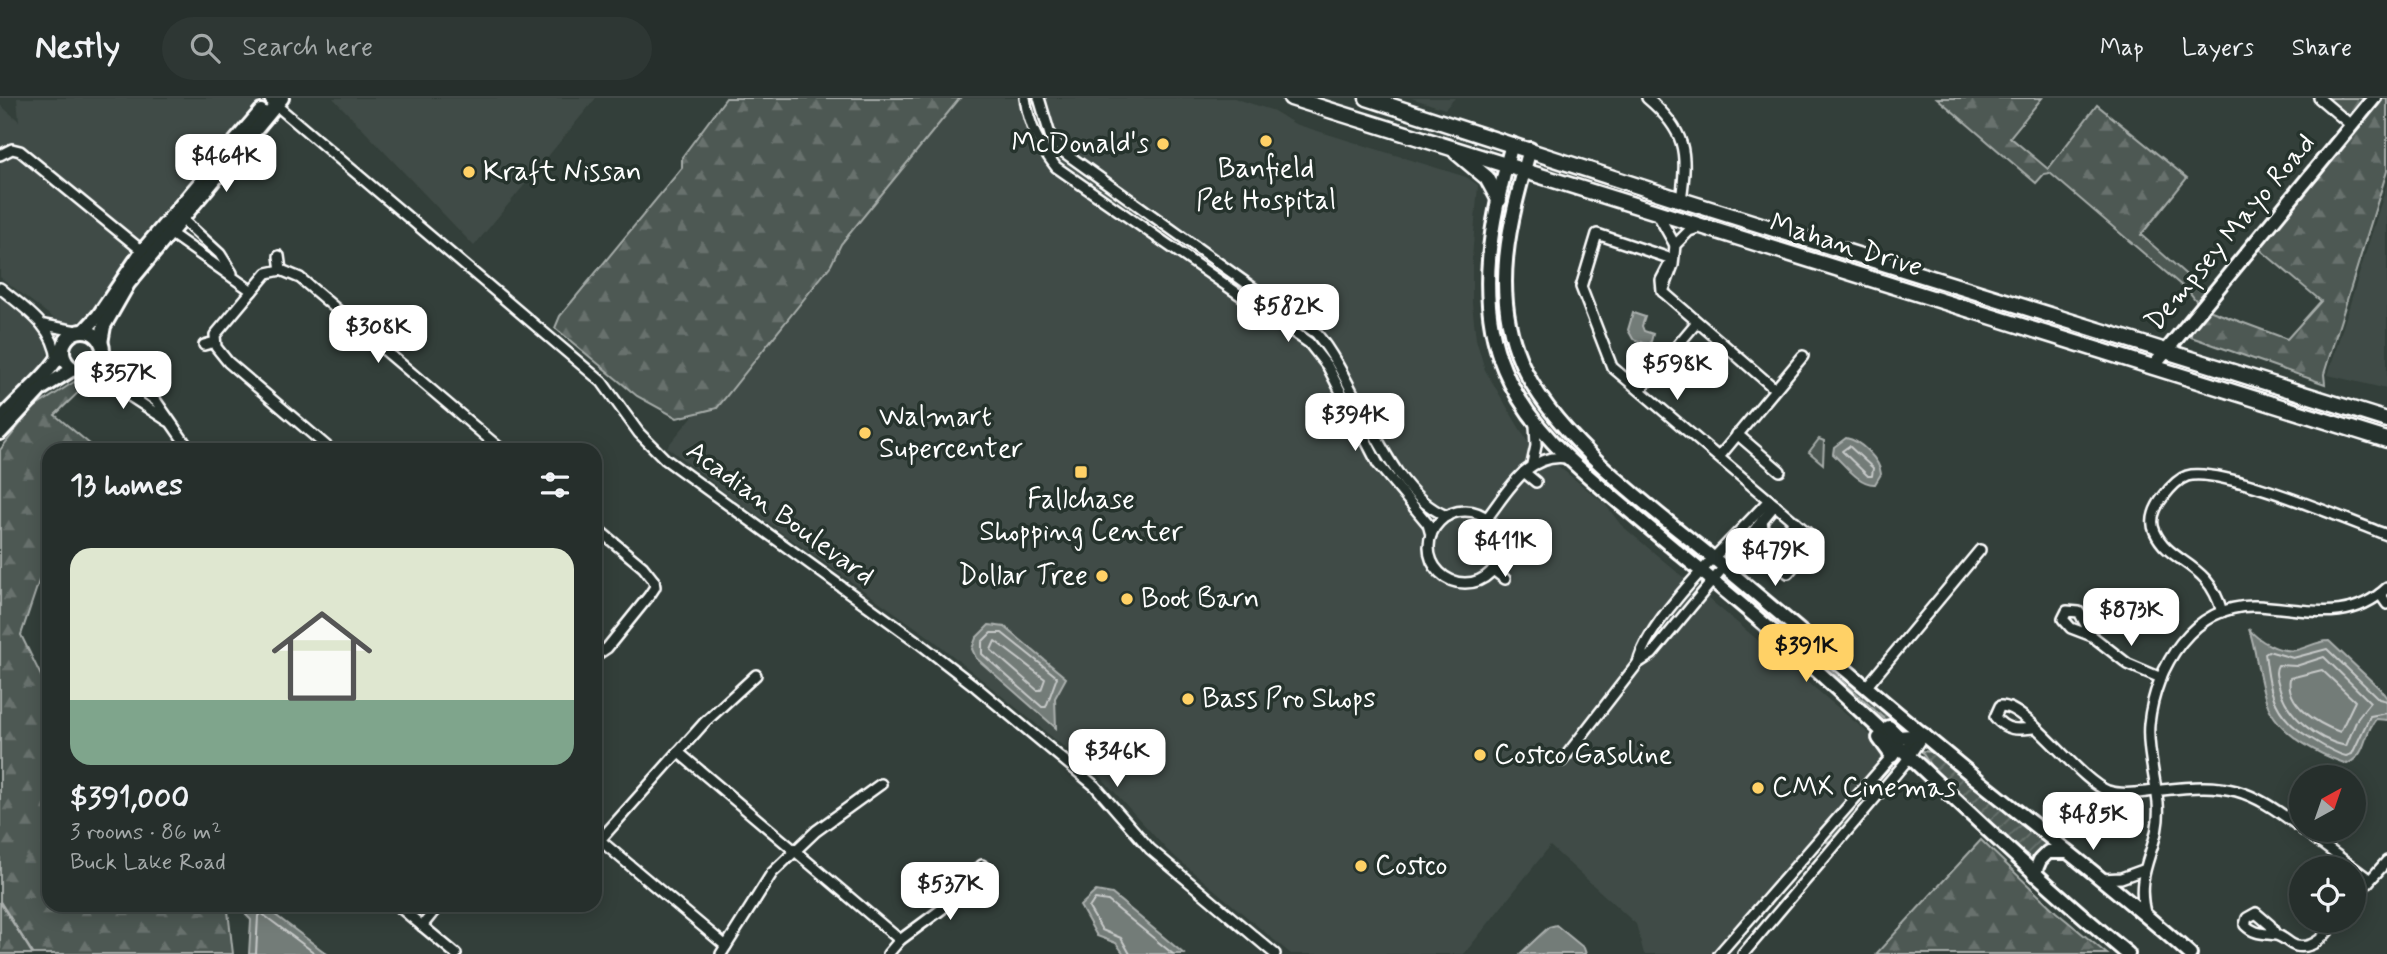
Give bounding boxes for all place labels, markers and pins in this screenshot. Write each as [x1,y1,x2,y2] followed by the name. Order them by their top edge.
[1012,126,1149,163] place label: McDonald's
[1258,133,1274,149] marker: Banfield Pet Hospital
[177,134,275,194] pin: $464K
[1155,136,1171,152] marker: McDonald's
[1196,151,1336,220] place label: Banfield Pet Hospital
[483,154,642,191] place label: Kraft Nissan
[461,164,477,180] marker: Kraft Nissan
[1239,285,1337,344] pin: $582K
[329,306,427,365] pin: $308K
[1628,342,1726,402] pin: $598K
[74,352,172,411] pin: $357K
[1306,394,1404,453] pin: $394K
[879,399,1023,468] place label: Walmart Supercenter
[857,425,873,441] marker: Walmart Supercenter
[1073,464,1089,480] marker: Fallchase Shopping Center
[979,482,1183,551] place label: Fallchase Shopping Center
[1456,519,1554,579] pin: $411K
[1726,528,1824,588] pin: $479K
[958,558,1088,595] place label: Dollar Tree
[1094,568,1110,584] marker: Dollar Tree
[1141,581,1260,618] place label: Boot Barn
[2082,588,2180,648] pin: $873K
[1119,591,1135,607] marker: Boot Barn
[1757,624,1855,684] pin: $391K
[1202,681,1376,718] place label: Bass Pro Shops
[1180,691,1196,707] marker: Bass Pro Shops
[1068,730,1166,789] pin: $346K
[1494,737,1672,774] place label: Costco Gasoline
[1472,747,1488,763] marker: Costco Gasoline
[1772,770,1956,807] place label: CMX Cinemas
[1750,780,1766,796] marker: CMX Cinemas
[2044,792,2142,852] pin: $485K
[1375,848,1447,885] place label: Costco
[1353,858,1369,874] marker: Costco
[901,862,999,922] pin: $537K

